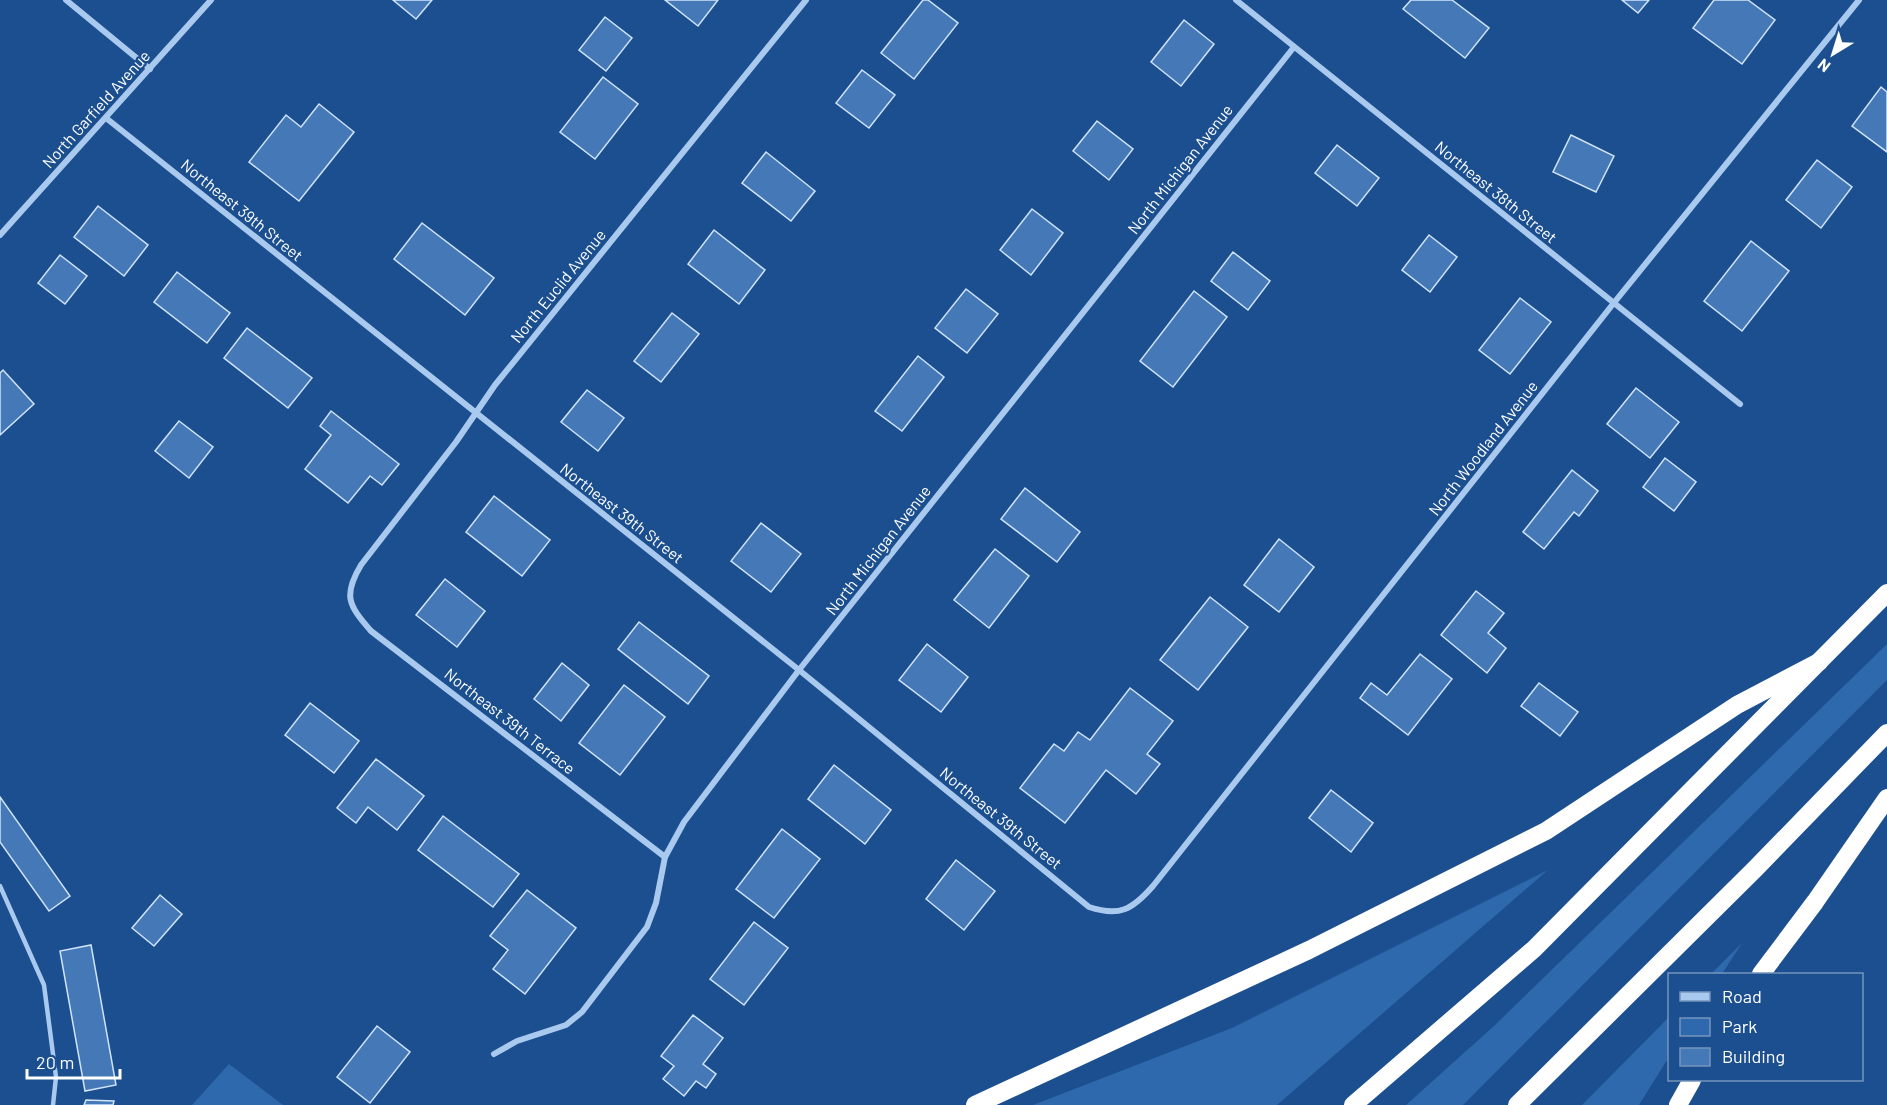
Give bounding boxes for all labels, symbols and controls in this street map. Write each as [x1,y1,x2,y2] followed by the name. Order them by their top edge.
[1803,24,1863,84] north arrow
[38,46,153,171] street label: North Garfield Avenue
[1813,55,1833,77] text: N
[1123,100,1236,237] street label: North Michigan Avenue
[1432,137,1561,247] street label: Northeast 38th Street
[178,155,307,265] street label: Northeast 39th Street
[506,225,609,346] street label: North Euclid Avenue
[1424,377,1541,519] street label: North Woodland Avenue
[557,459,688,567] street label: Northeast 39th Street
[821,481,934,618] street label: North Michigan Avenue
[441,664,579,778] street label: Northeast 39th Terrace
[937,763,1066,873] street label: Northeast 39th Street
[1668,973,1863,1081] legend
[1722,985,1762,1007] text: Road
[1722,1015,1757,1037] text: Park
[27,1042,120,1080] scale bar
[1722,1045,1785,1067] text: Building
[36,1051,74,1073] text: 20 m

